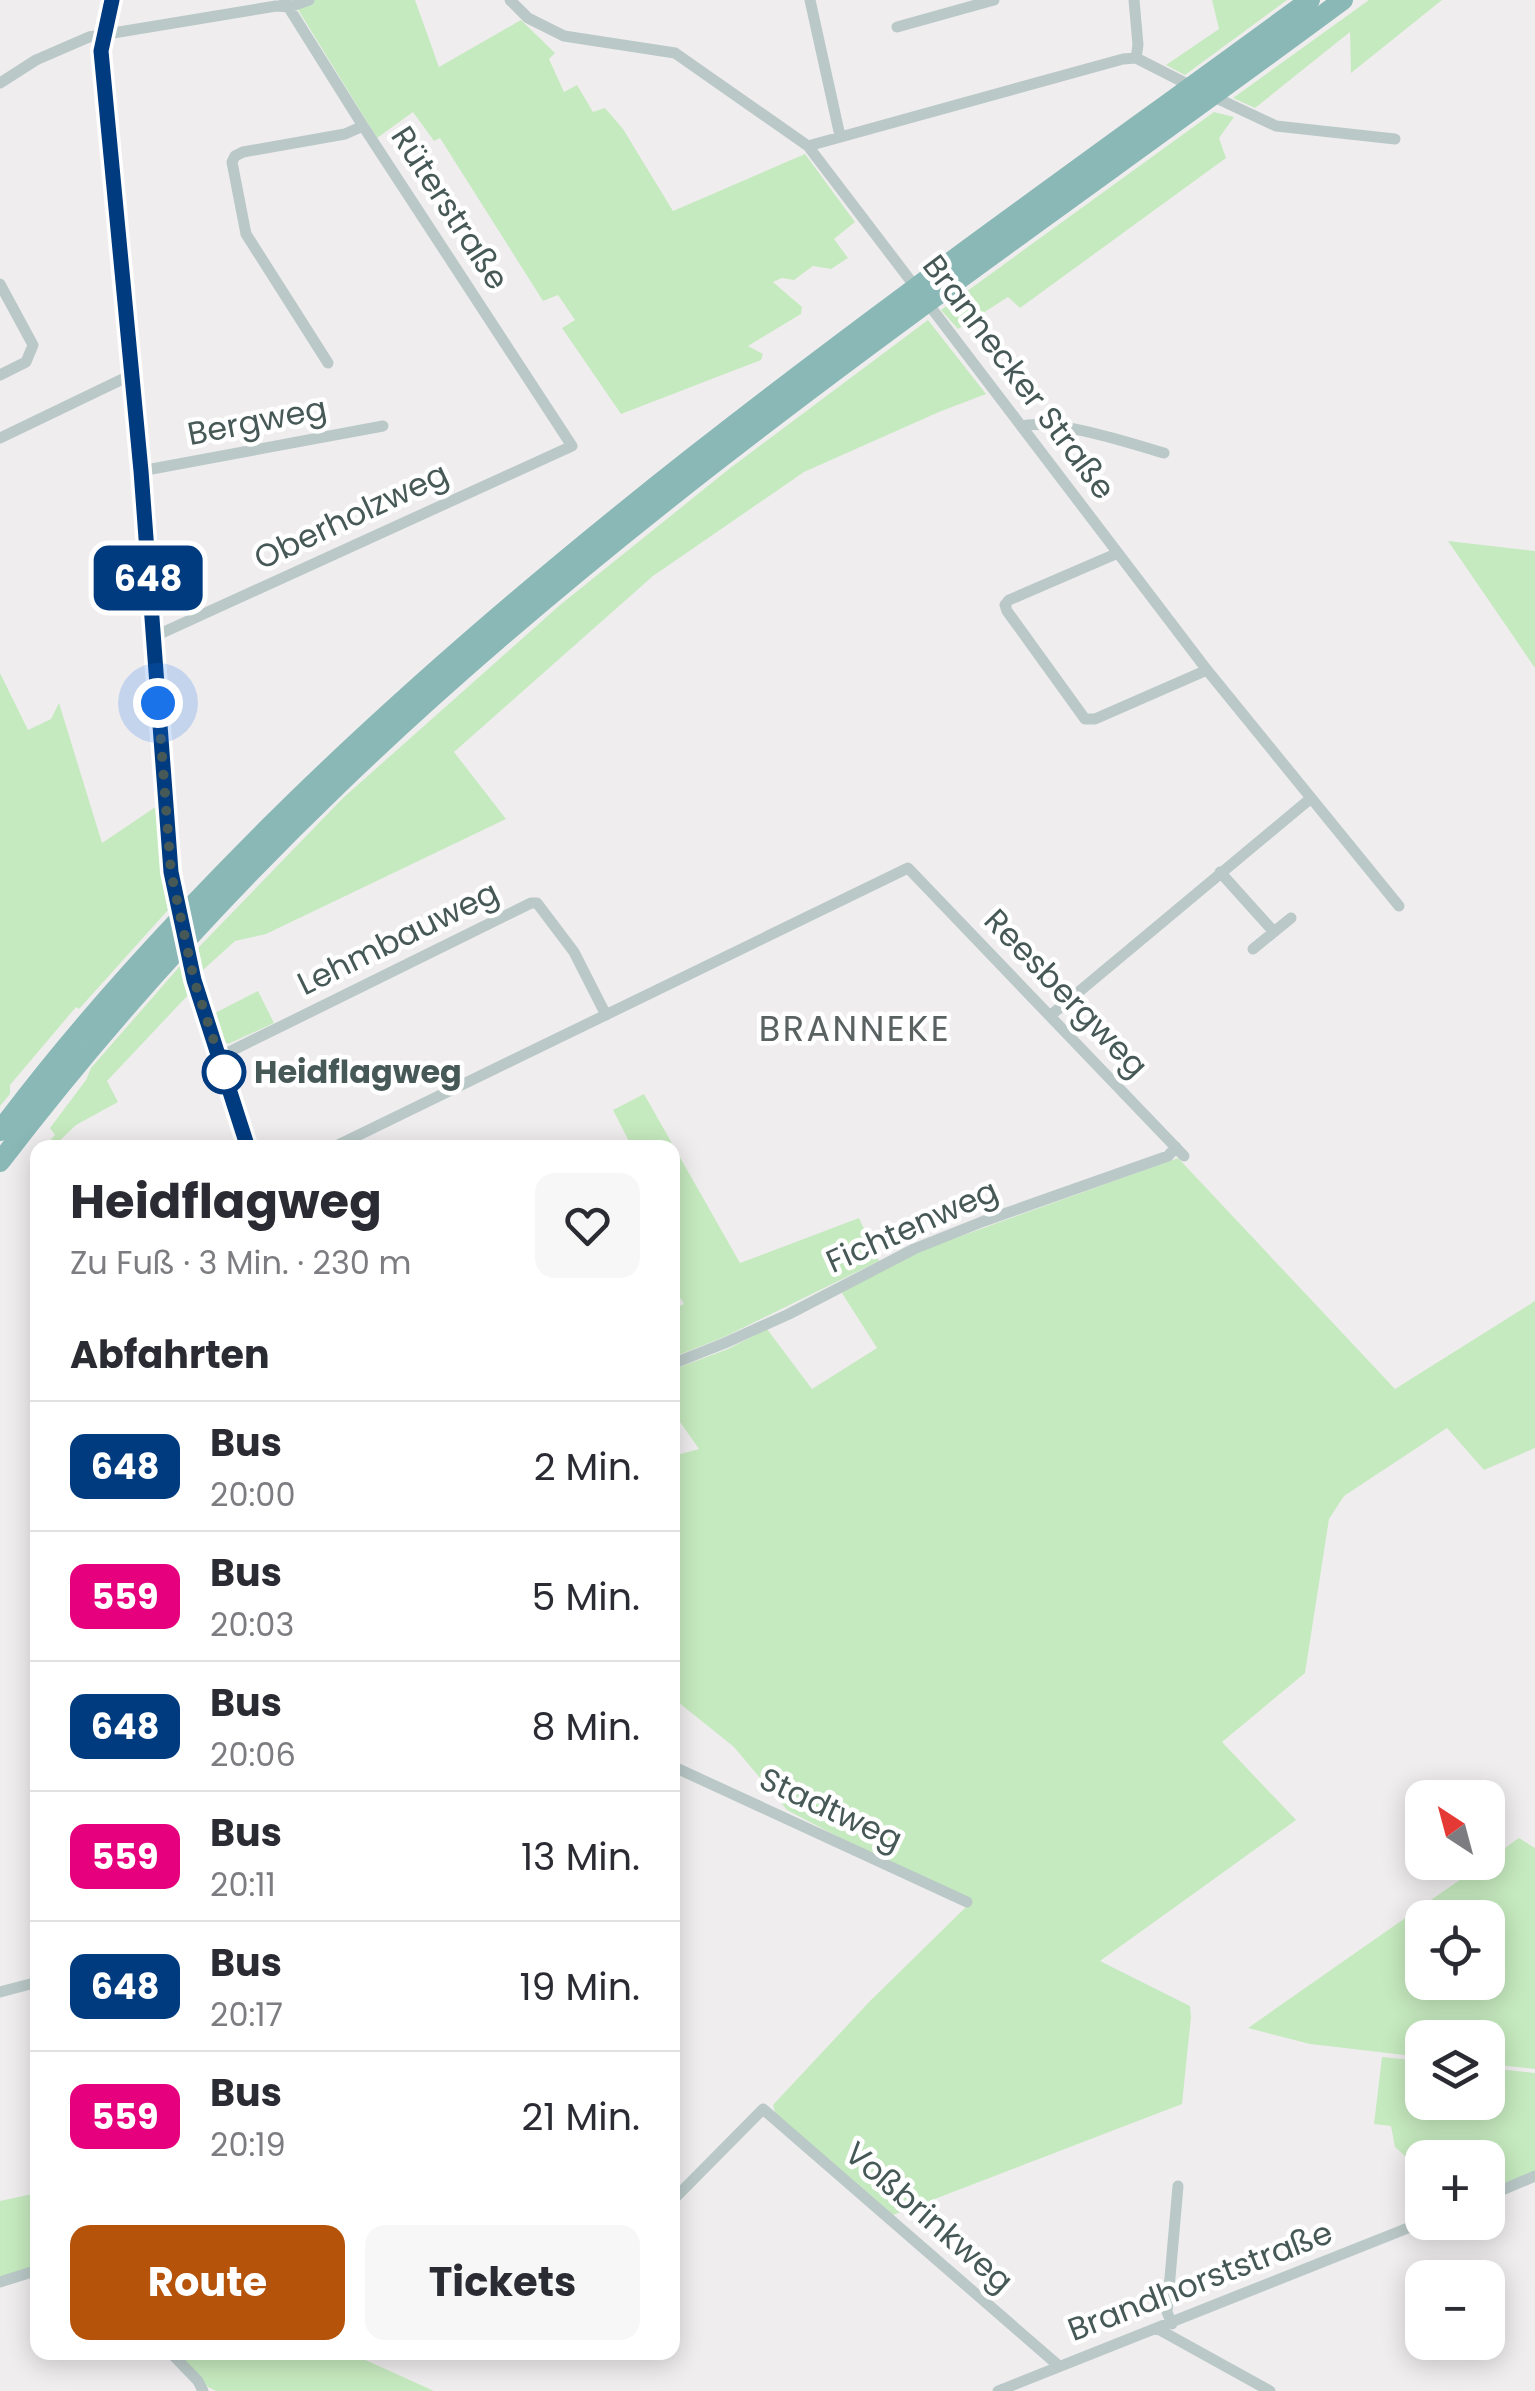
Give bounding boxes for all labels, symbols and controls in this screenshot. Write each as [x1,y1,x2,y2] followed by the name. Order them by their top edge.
[381,117,520,298] street label: Rüterstraße
[912,245,1126,508] street label: Brannecker Straße
[184,385,330,456] street label: Bergweg
[246,451,455,580] street label: Oberholzweg
[90,546,206,610] line badge: 648
[114,554,182,603] text: 648
[133,678,183,728] your location
[290,869,506,1006] street label: Lehmbauweg
[974,898,1158,1087] street label: Reesbergweg
[759,1004,951,1053] district label: BRANNEKE
[254,1049,462,1094] place label: Heidflagweg
[203,1051,245,1093] marker: Heidflagweg
[70,1168,382,1235] text: Heidflagweg
[819,1168,1005,1283] street label: Fichtenweg
[535,1173,640,1278] button: heart
[70,1240,411,1285] text: Zu Fuß · 3 Min. · 230 m
[70,1328,270,1381] text: Abfahrten
[210,1416,282,1469] text: Bus
[534,1440,640,1493] text: 2 Min.
[91,1442,159,1491] text: 648
[210,1472,296,1517] text: 20:00
[210,1546,282,1599] text: Bus
[532,1570,640,1623] text: 5 Min.
[91,1572,159,1621] text: 559
[210,1602,294,1647] text: 20:03
[210,1676,282,1729] text: Bus
[532,1700,640,1753] text: 8 Min.
[91,1702,159,1751] text: 648
[210,1732,296,1777] text: 20:06
[752,1756,910,1861] street label: Stadtweg
[1405,1780,1505,1880] north arrow
[1405,1780,1505,2360] map controls
[210,1806,282,1859] text: Bus
[521,1830,640,1883] text: 13 Min.
[91,1832,159,1881] text: 559
[210,1862,276,1907] text: 20:11
[1405,1900,1505,2000] button: locate
[210,1936,282,1989] text: Bus
[519,1960,640,2013] text: 19 Min.
[91,1962,159,2011] text: 648
[210,1992,283,2037] text: 20:17
[1405,2020,1505,2120] button: layers
[210,2066,282,2119] text: Bus
[521,2090,640,2143] text: 21 Min.
[91,2092,159,2141] text: 559
[210,2122,286,2167] text: 20:19
[835,2131,1023,2303] street label: Voßbrinkweg
[1405,2140,1505,2240] button: +
[1061,2209,1339,2352] street label: Brandhorststraße
[70,2225,345,2340] button: Route
[365,2225,640,2340] button: Tickets
[1405,2260,1505,2360] button: −

